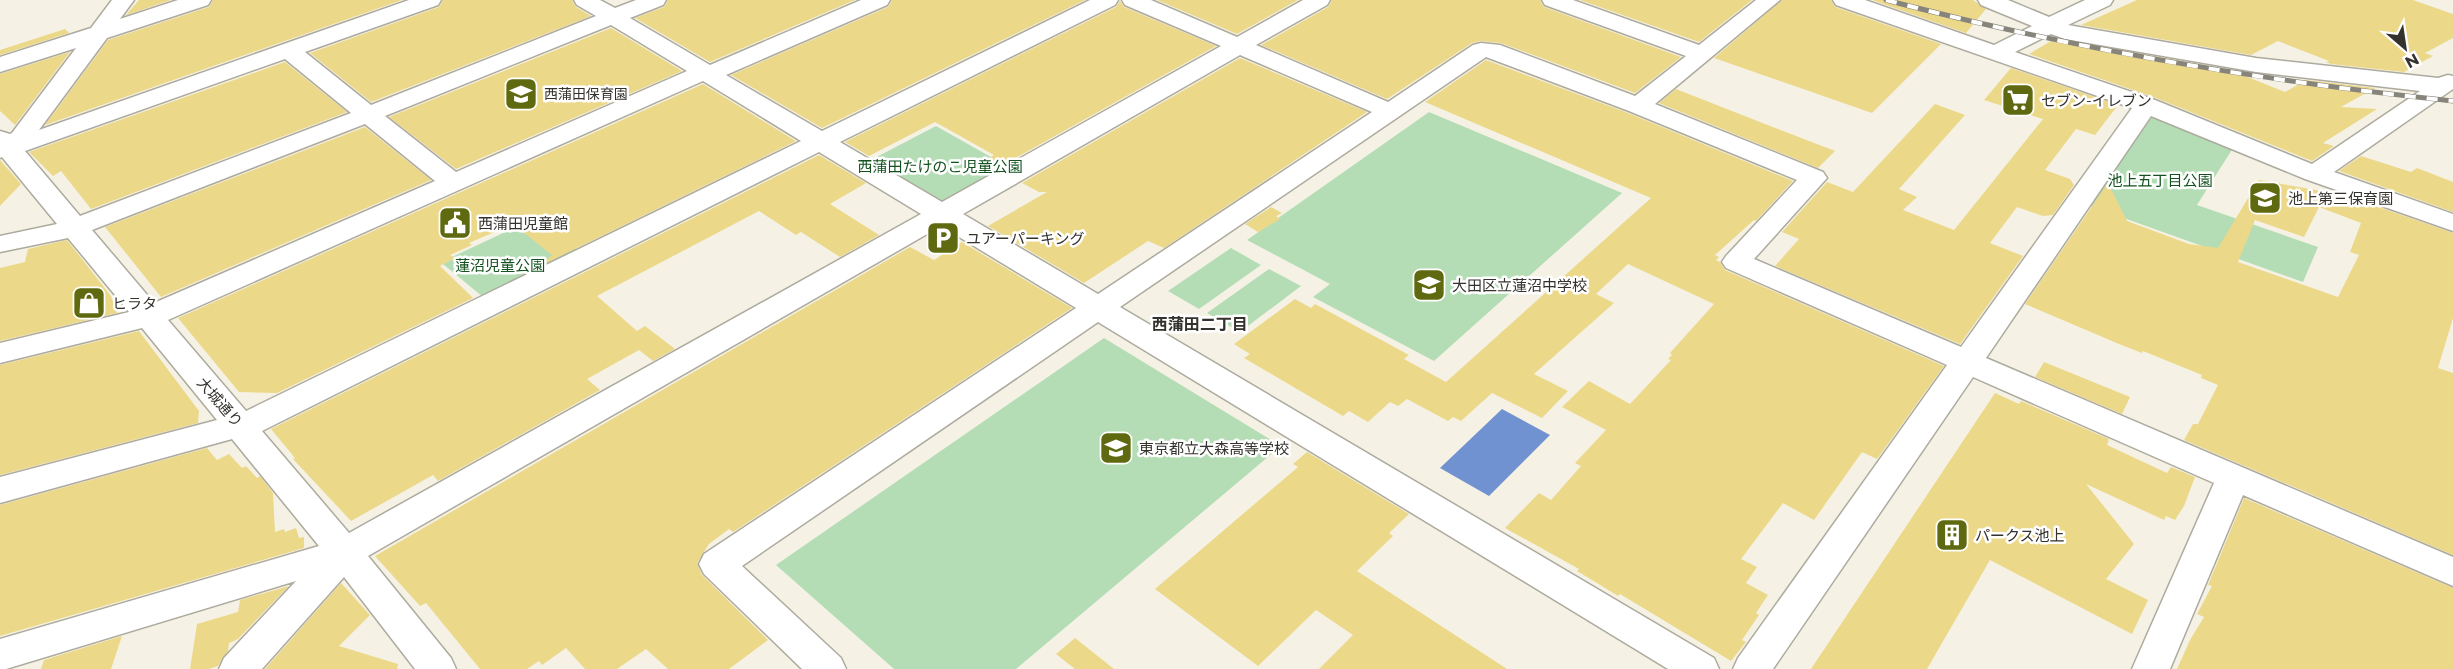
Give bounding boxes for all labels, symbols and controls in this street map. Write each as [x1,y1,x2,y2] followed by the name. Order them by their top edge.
[2375,18,2435,78] north arrow
[2402,49,2422,72] text: N
[503,76,539,112] school or university icon: 西蒲田保育園
[2000,82,2036,118] supermarket icon: セブン-イレブン
[544,85,628,103] place label: 西蒲田保育園
[2041,91,2152,110] place label: セブン-イレブン
[857,157,1023,176] park label: 西蒲田たけのこ児童公園
[2107,171,2213,190] park label: 池上五丁目公園
[2247,180,2283,216] school or university icon: 池上第三保育園
[2288,189,2393,208] place label: 池上第三保育園
[437,205,473,241] public building icon: 西蒲田児童館
[478,214,568,233] place label: 西蒲田児童館
[925,220,961,256] parking icon: ユアーパーキング
[966,229,1085,248] place label: ユアーパーキング
[455,256,545,275] park label: 蓮沼児童公園
[1411,267,1447,303] school or university icon: 大田区立蓮沼中学校
[1452,276,1587,295] place label: 大田区立蓮沼中学校
[71,285,107,321] shop icon: ヒラタ
[112,294,157,313] place label: ヒラタ
[1152,315,1248,334] district label: 西蒲田二丁目
[193,373,247,431] street label: 大城通り
[1098,430,1134,466] school or university icon: 東京都立大森高等学校
[1139,439,1289,458] place label: 東京都立大森高等学校
[1934,517,1970,553] building icon: パークス池上
[1975,526,2065,545] place label: パークス池上

